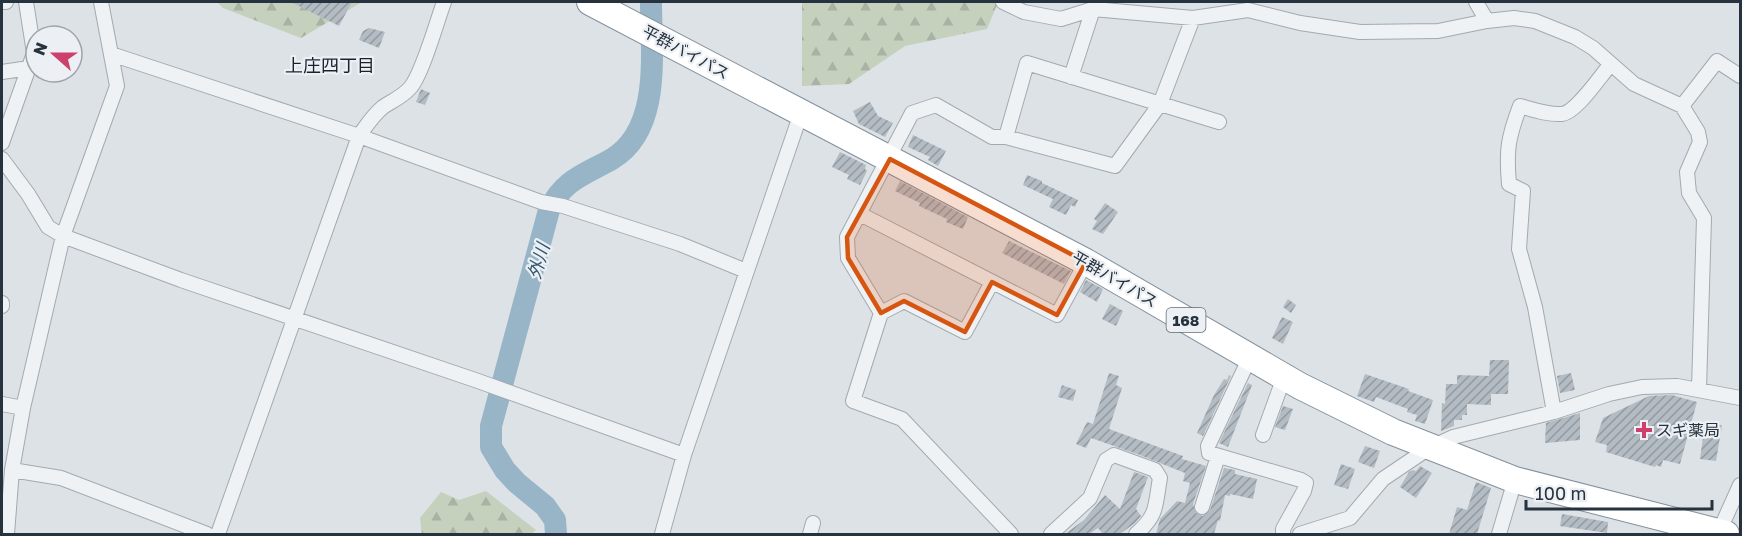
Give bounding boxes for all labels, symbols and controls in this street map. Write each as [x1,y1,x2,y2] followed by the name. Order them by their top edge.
[639,21,733,83] street label: 平群バイパス
[24,24,84,84] north arrow
[28,39,52,58] text: N
[285,54,375,76] district label: 上庄四丁目
[522,239,554,281] water label: 外川
[1069,246,1161,312] street label: 平群バイパス
[1166,308,1206,332] road number: 168
[1656,420,1720,440] place label: スギ薬局
[1637,423,1651,437] marker: スギ薬局
[1526,473,1712,511] scale bar
[1535,482,1586,504] text: 100 m

